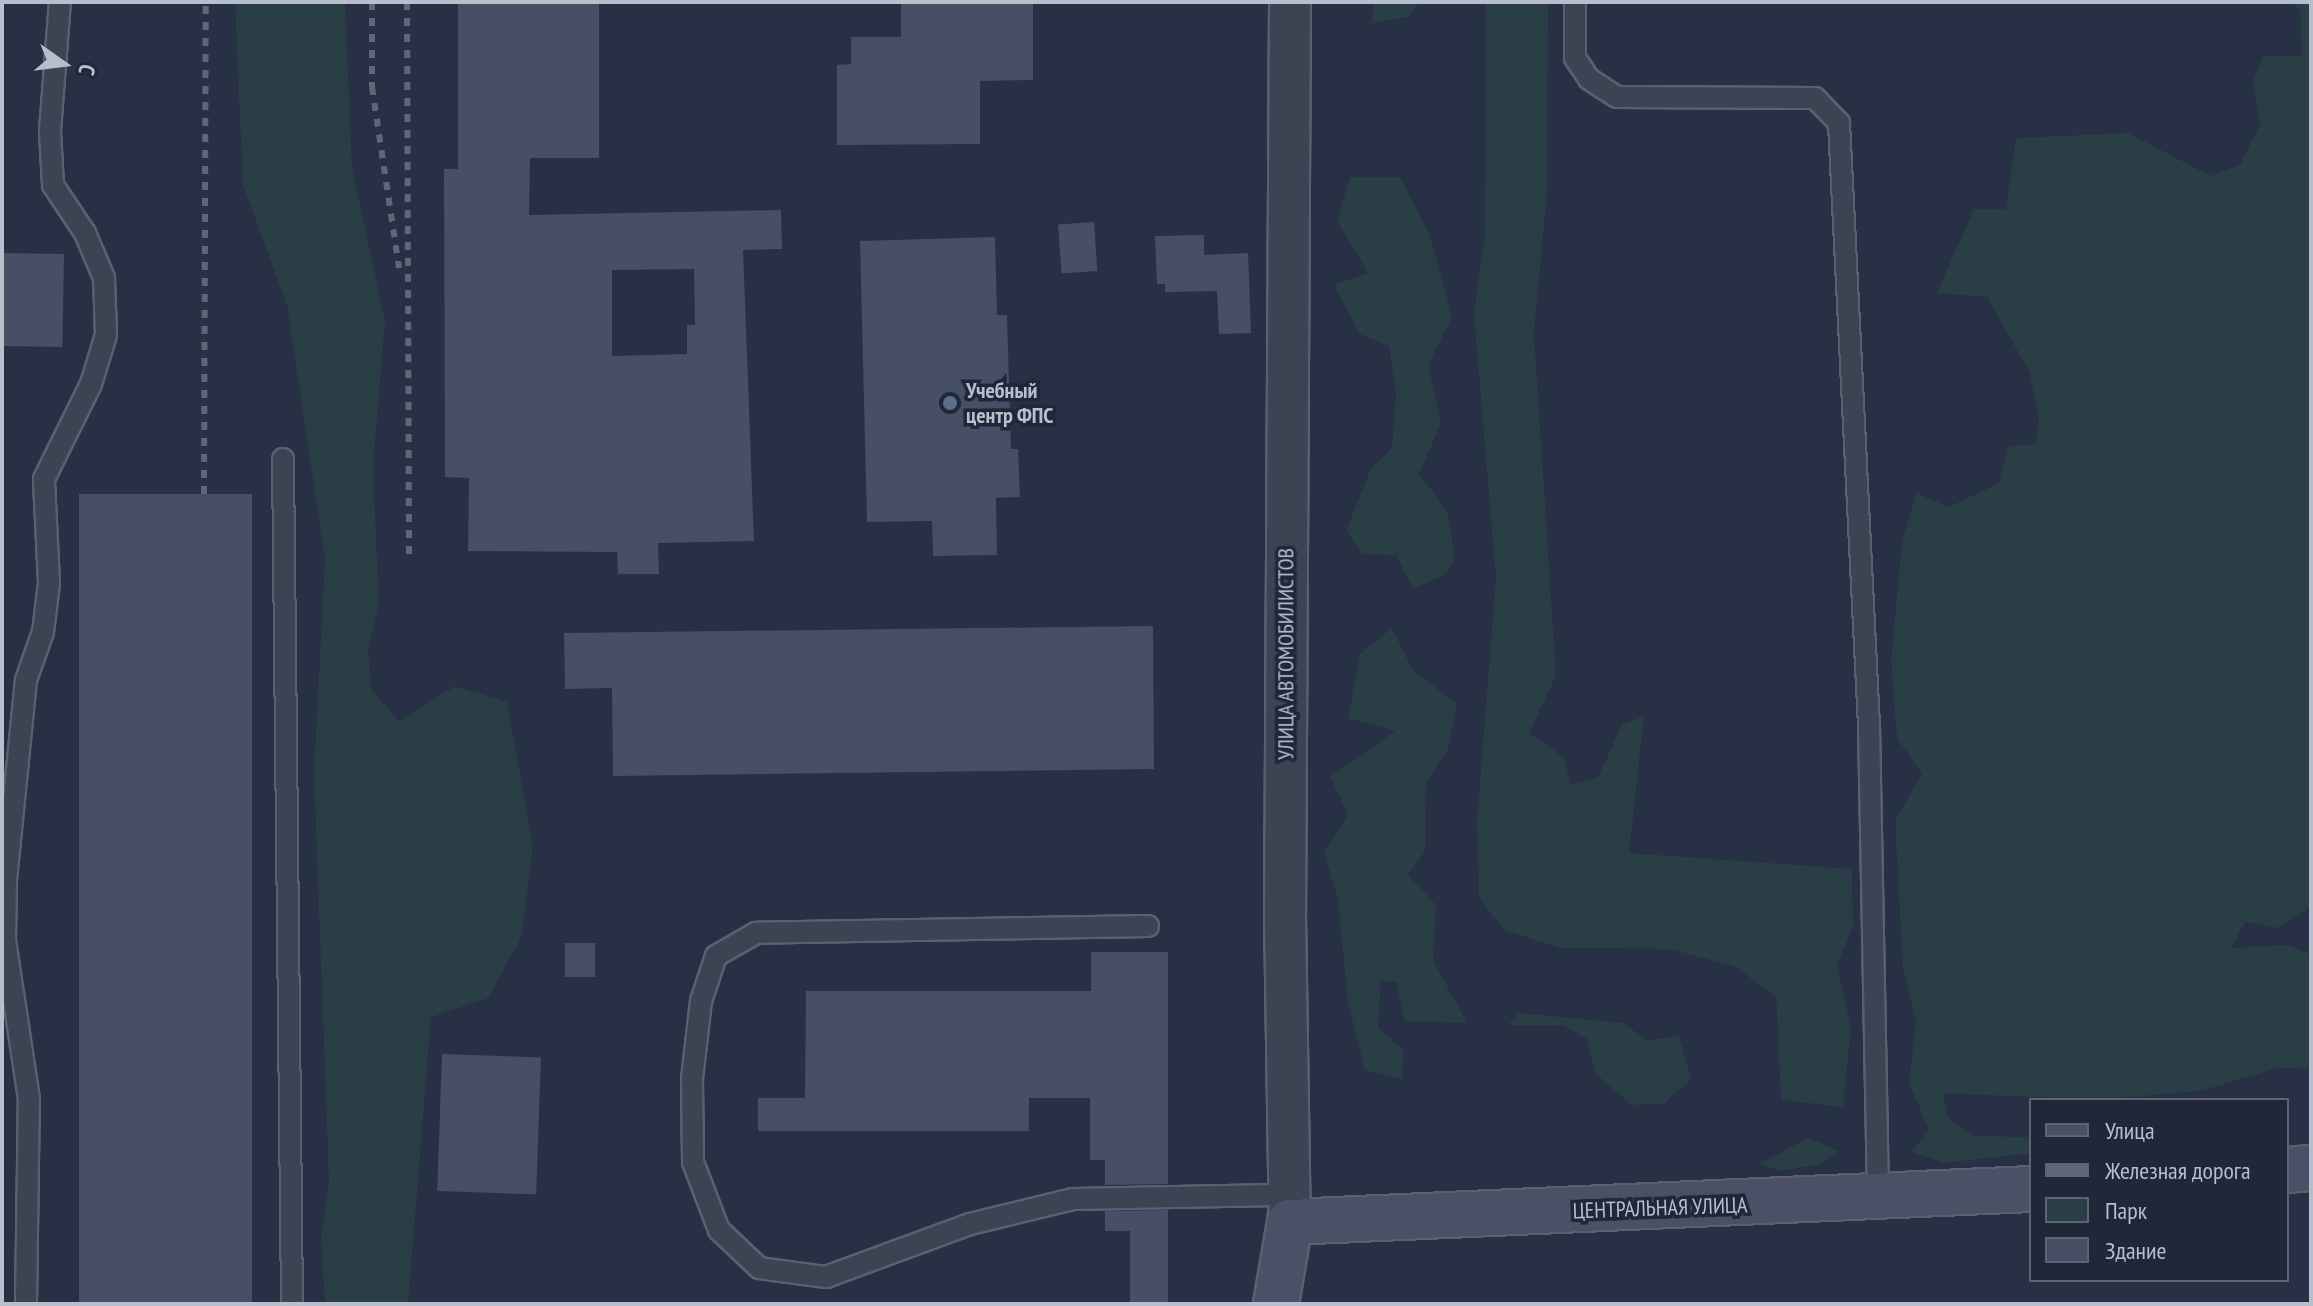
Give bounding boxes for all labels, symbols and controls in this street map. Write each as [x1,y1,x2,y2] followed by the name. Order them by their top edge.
[24,24,104,104] north arrow
[72,62,102,78] text: С
[966,377,1054,428] place label: Учебный центр ФПС
[941,394,959,412] marker: Учебный центр ФПС
[1273,547,1299,761] street label: УЛИЦА АВТОМОБИЛИСТОВ
[2029,1098,2289,1282] legend
[2105,1115,2155,1146] text: Улица
[2105,1155,2251,1186] text: Железная дорога
[1572,1192,1748,1224] street label: ЦЕНТРАЛЬНАЯ УЛИЦА
[2105,1195,2147,1226] text: Парк
[2105,1235,2166,1266] text: Здание

